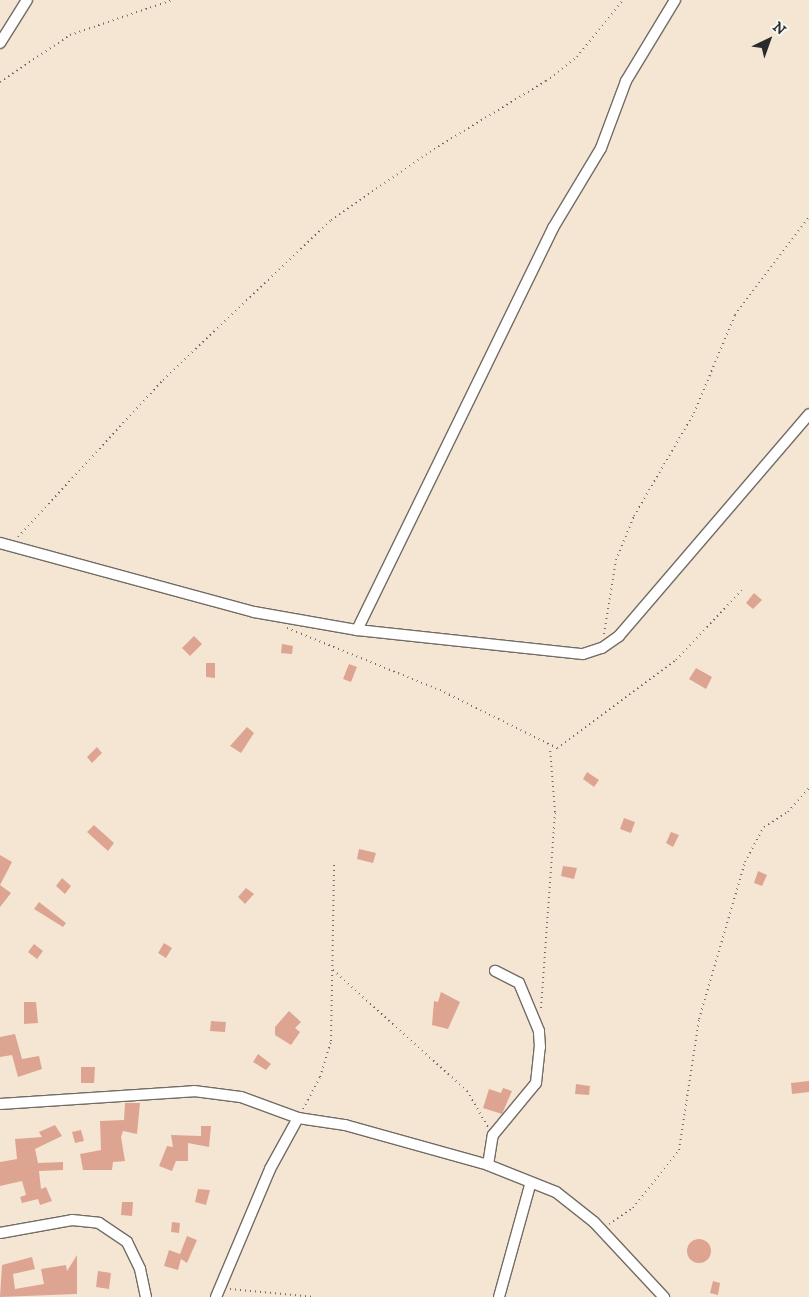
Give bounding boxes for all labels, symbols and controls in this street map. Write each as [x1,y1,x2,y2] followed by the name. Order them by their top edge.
[744,15,794,65] north arrow
[769,18,789,39] text: N

